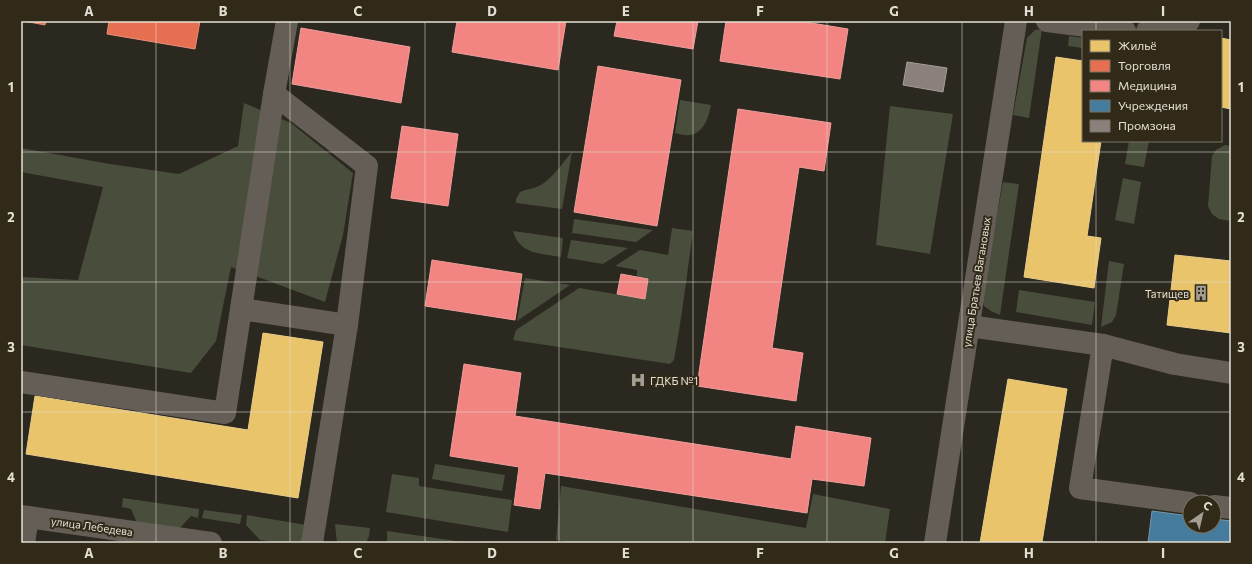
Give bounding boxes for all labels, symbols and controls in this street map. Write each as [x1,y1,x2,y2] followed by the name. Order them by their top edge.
[84,3,94,19] text: A
[219,3,228,19] text: B
[354,3,363,19] text: C
[487,3,497,19] text: D
[622,3,630,19] text: E
[756,3,764,19] text: F
[889,3,899,19] text: G
[1024,3,1034,19] text: H
[1161,3,1165,19] text: I
[1082,30,1222,142] legend
[1118,38,1157,52] text: Жильё
[1118,58,1171,72] text: Торговля
[1118,78,1177,92] text: Медицина
[8,79,14,95] text: 1
[1238,79,1244,95] text: 1
[1118,98,1188,112] text: Учреждения
[1118,118,1176,132] text: Промзона
[7,209,15,225] text: 2
[1237,209,1245,225] text: 2
[959,216,993,348] street label: улица Братьев Вагановых
[1192,284,1210,302] building icon: Татищев
[1145,287,1189,300] place label: Татищев
[7,339,15,355] text: 3
[1237,339,1245,355] text: 3
[629,371,647,389] hospital icon: ГДКБ №1
[650,374,698,387] place label: ГДКБ №1
[7,469,15,485] text: 4
[1237,469,1245,485] text: 4
[1182,494,1222,534] north arrow
[1201,498,1215,513] text: С
[50,514,134,538] street label: улица Лебедева
[84,545,94,561] text: A
[219,545,228,561] text: B
[354,545,363,561] text: C
[487,545,497,561] text: D
[622,545,630,561] text: E
[756,545,764,561] text: F
[889,545,899,561] text: G
[1024,545,1034,561] text: H
[1161,545,1165,561] text: I

